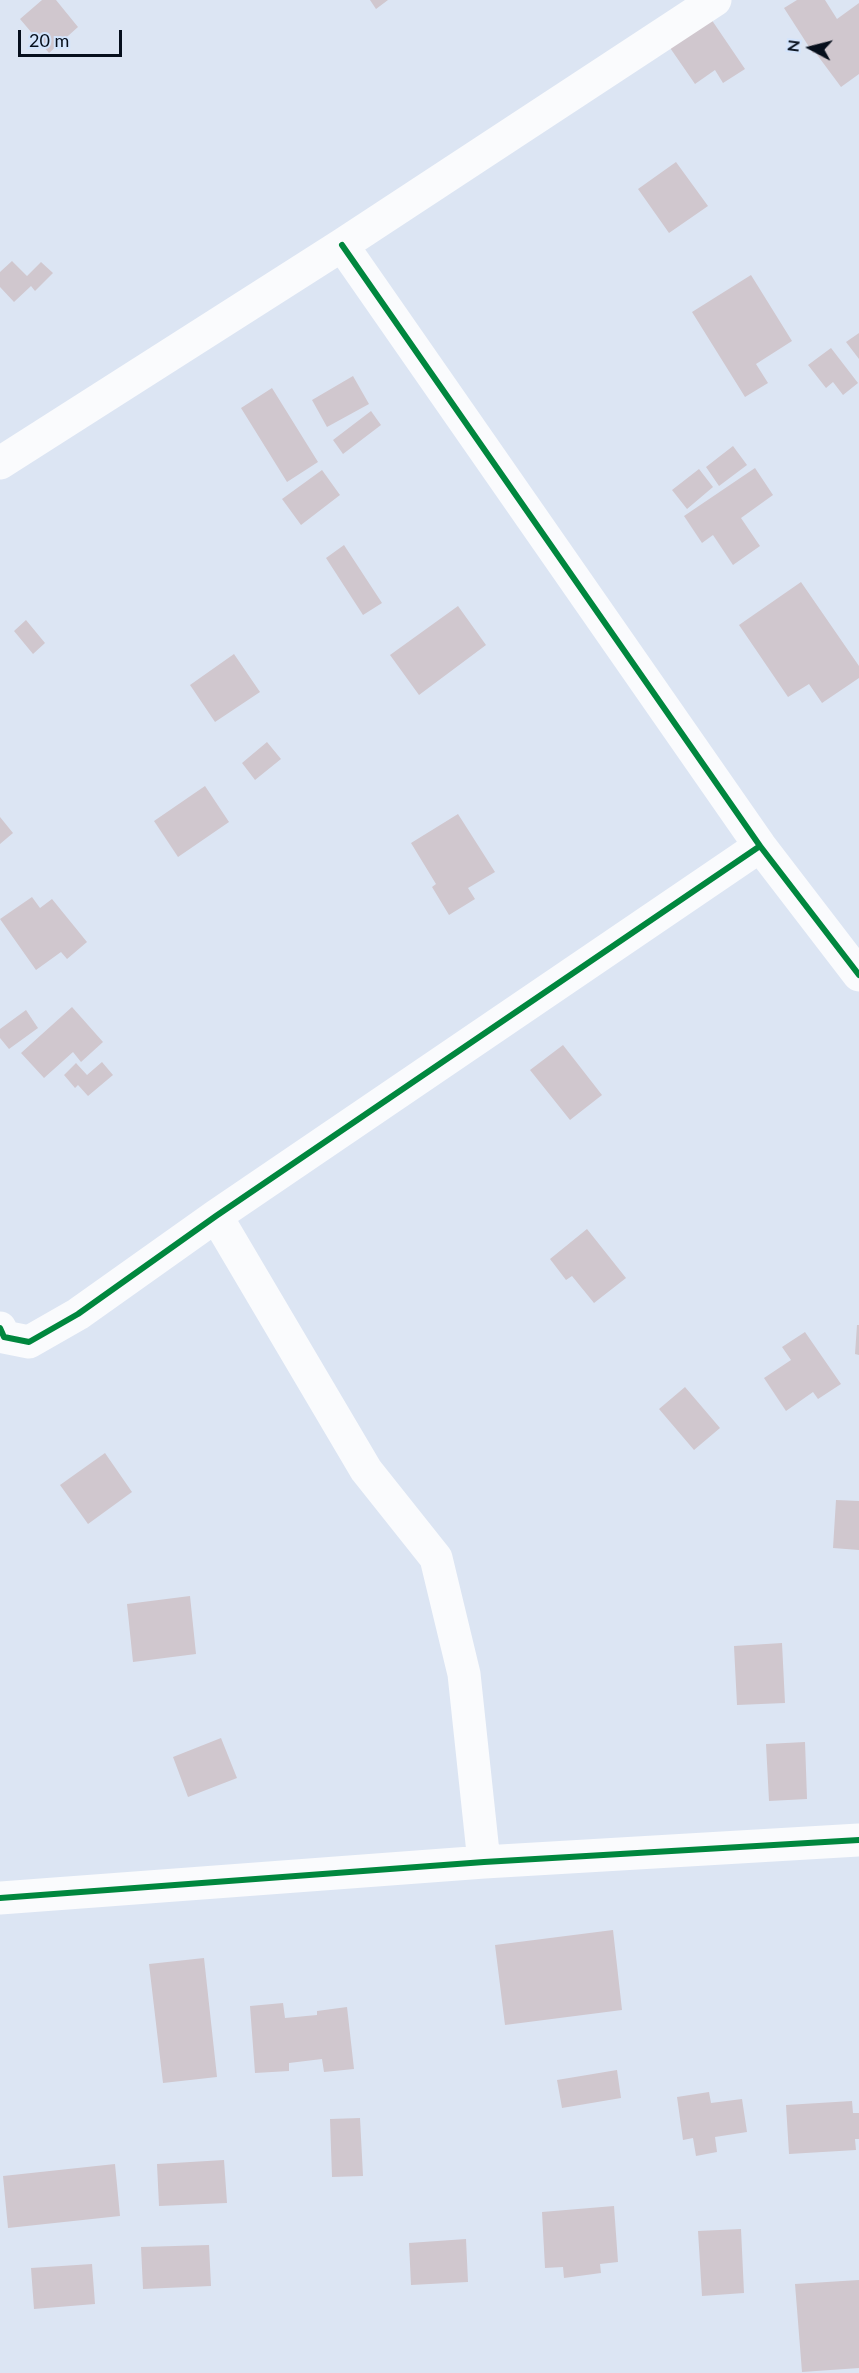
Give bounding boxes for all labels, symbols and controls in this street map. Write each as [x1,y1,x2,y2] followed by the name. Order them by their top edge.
[21,18,124,56] scale bar
[781,18,841,78] north arrow
[29,29,69,51] text: 20 m
[782,38,803,53] text: N

